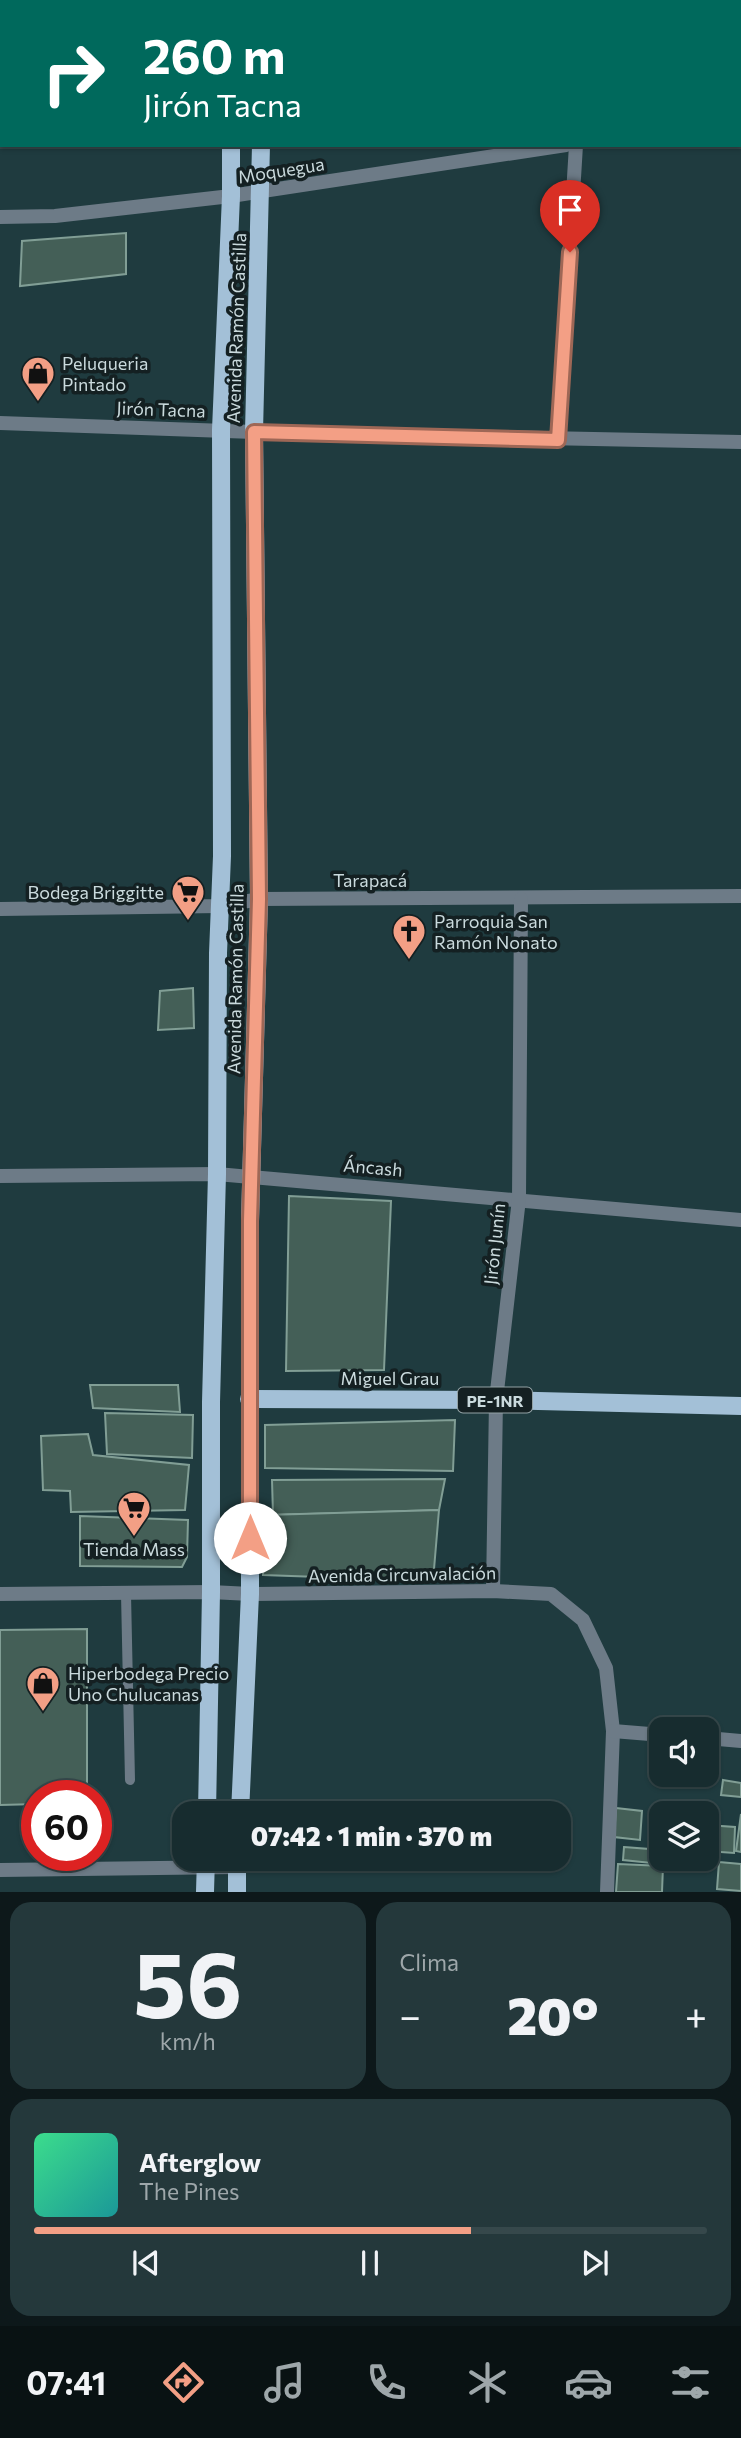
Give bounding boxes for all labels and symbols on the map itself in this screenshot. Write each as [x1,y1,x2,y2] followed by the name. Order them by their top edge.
[236,152,326,188] street label: Moquegua
[540,180,600,252] pin
[222,232,250,424] street label: Avenida Ramón Castilla
[62,352,148,395] place label: Peluqueria Pintado
[19,354,57,403] shop icon: Peluqueria Pintado
[116,396,206,422] street label: Jirón Tacna
[333,869,407,891] street label: Tarapacá
[169,873,207,922] supermarket icon: Bodega Briggitte
[28,881,164,903] place label: Bodega Briggitte
[222,884,248,1074] street label: Avenida Ramón Castilla
[434,910,558,953] place label: Parroquia San Ramón Nonato
[390,912,428,961] church icon: Parroquia San Ramón Nonato
[342,1153,404,1181] street label: Áncash
[479,1202,509,1286] street label: Jirón Junín
[341,1367,439,1389] street label: Miguel Grau
[458,1388,532,1412] road number: PE-1NR
[115,1489,153,1538] supermarket icon: Tienda Mass
[213,1501,287,1575] position arrow
[83,1538,185,1560] place label: Tienda Mass
[308,1561,496,1587] street label: Avenida Circunvalación
[68,1662,229,1705] place label: Hiperbodega Precio Uno Chulucanas
[24,1664,62,1713] shop icon: Hiperbodega Precio Uno Chulucanas
[21,1780,112,1871] speed limit sign: 60

